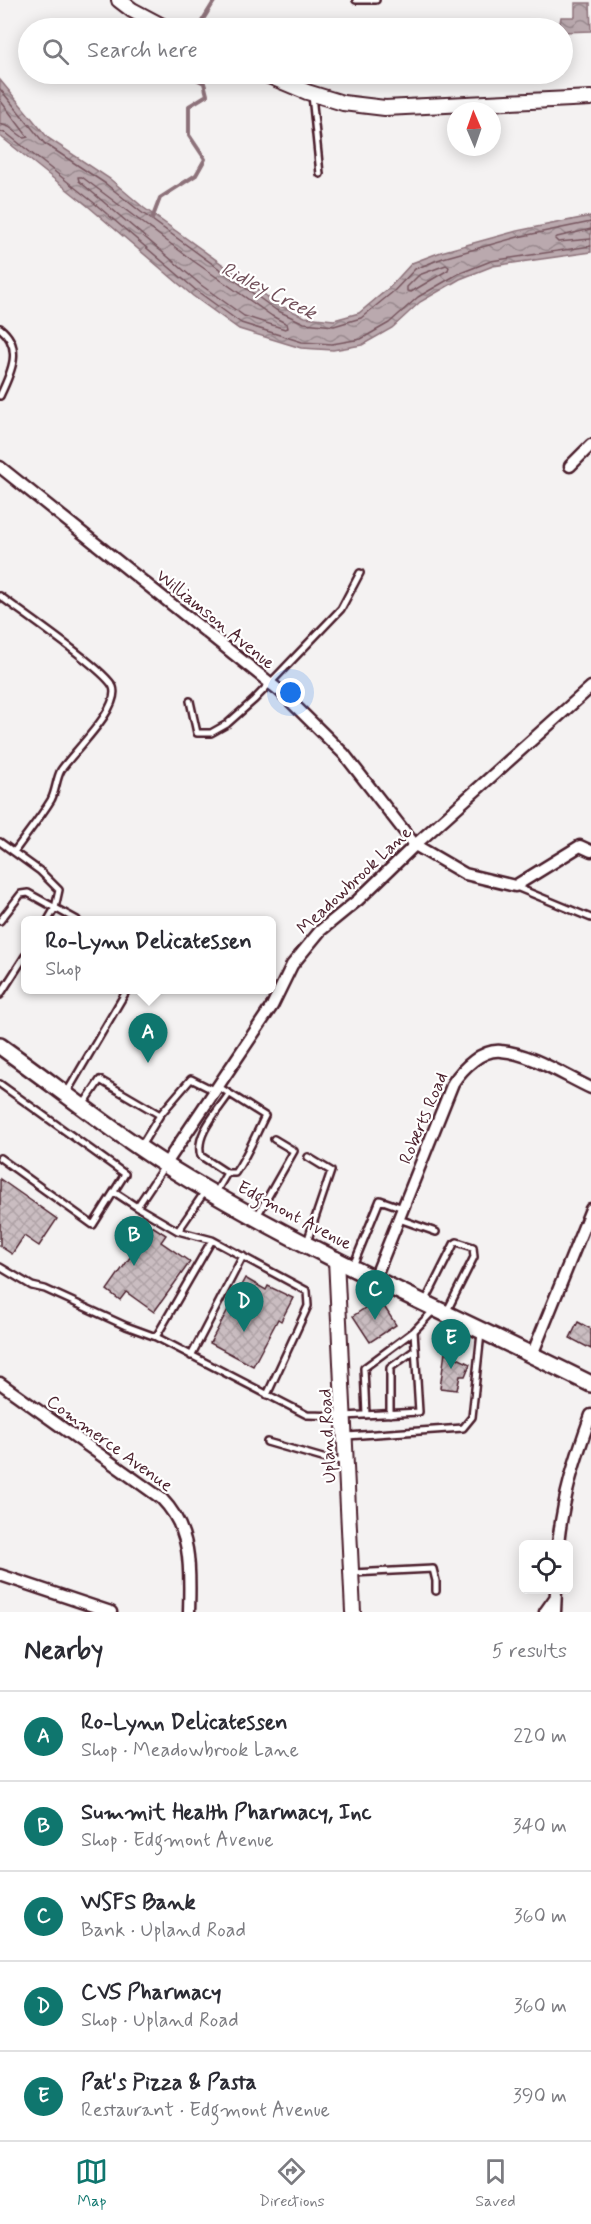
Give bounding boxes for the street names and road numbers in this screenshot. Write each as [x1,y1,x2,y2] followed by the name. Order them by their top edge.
[151,564,280,675] street label: Williamson Avenue
[292,821,417,940] street label: Meadowbrook Lane
[394,1069,454,1168] street label: Roberts Road
[232,1176,356,1258] street label: Edgmont Avenue
[314,1388,342,1484] street label: Upland Road
[41,1390,177,1498] street label: Commerce Avenue

